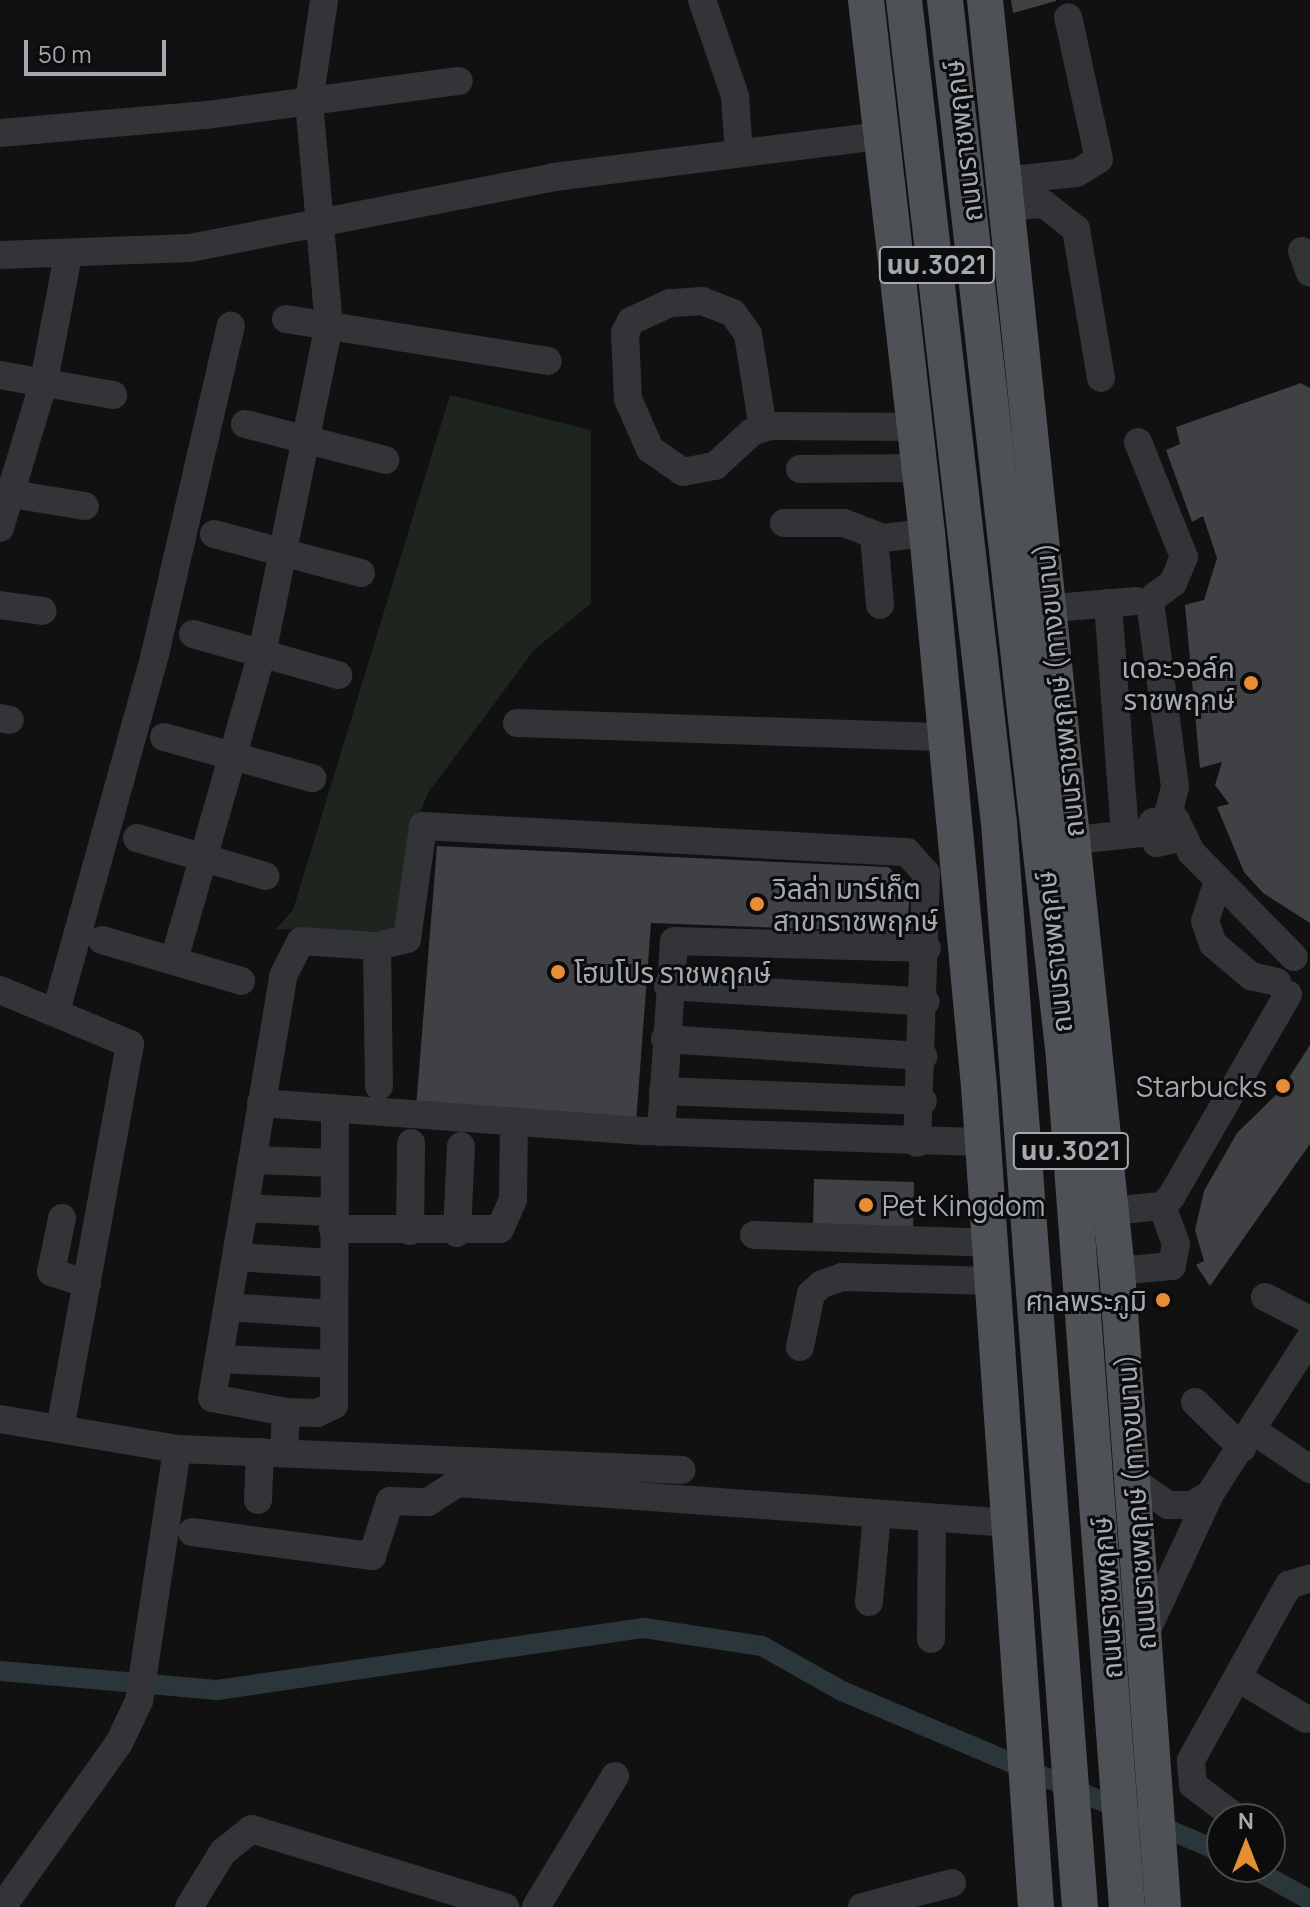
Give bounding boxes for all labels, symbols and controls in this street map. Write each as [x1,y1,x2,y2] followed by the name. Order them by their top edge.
[28,24,170,74] scale bar
[38,37,92,70] text: 50 m
[935,58,989,224] street label: ถนนราชพฤกษ์
[877,243,997,287] road number: นบ.3021
[1026,541,1090,839] street label: ถนนราชพฤกษ์ (ทางขนาน)
[1121,650,1235,716] place label: เดอะวอล์ค ราชพฤกษ์
[1242,674,1260,692] marker: เดอะวอล์ค ราชพฤกษ์
[1028,869,1078,1035] street label: ถนนราชพฤกษ์
[773,871,939,937] place label: วิลล่า มาร์เก็ต สาขาราชพฤกษ์
[748,895,766,913] marker: วิลล่า มาร์เก็ต สาขาราชพฤกษ์
[574,955,771,989] place label: โฮมโปร ราชพฤกษ์
[549,963,567,981] marker: โฮมโปร ราชพฤกษ์
[1136,1069,1267,1103] place label: Starbucks
[1274,1077,1292,1095] marker: Starbucks
[1011,1129,1131,1173] road number: นบ.3021
[882,1188,1045,1222] place label: Pet Kingdom
[857,1196,875,1214] marker: Pet Kingdom
[1025,1283,1147,1317] place label: ศาลพระภูมิ
[1154,1291,1172,1309] marker: ศาลพระภูมิ
[1108,1353,1162,1651] street label: ถนนราชพฤกษ์ (ทางขนาน)
[1084,1516,1128,1680] street label: ถนนราชพฤกษ์
[1206,1803,1286,1883] north arrow
[1238,1806,1254,1836] text: N

